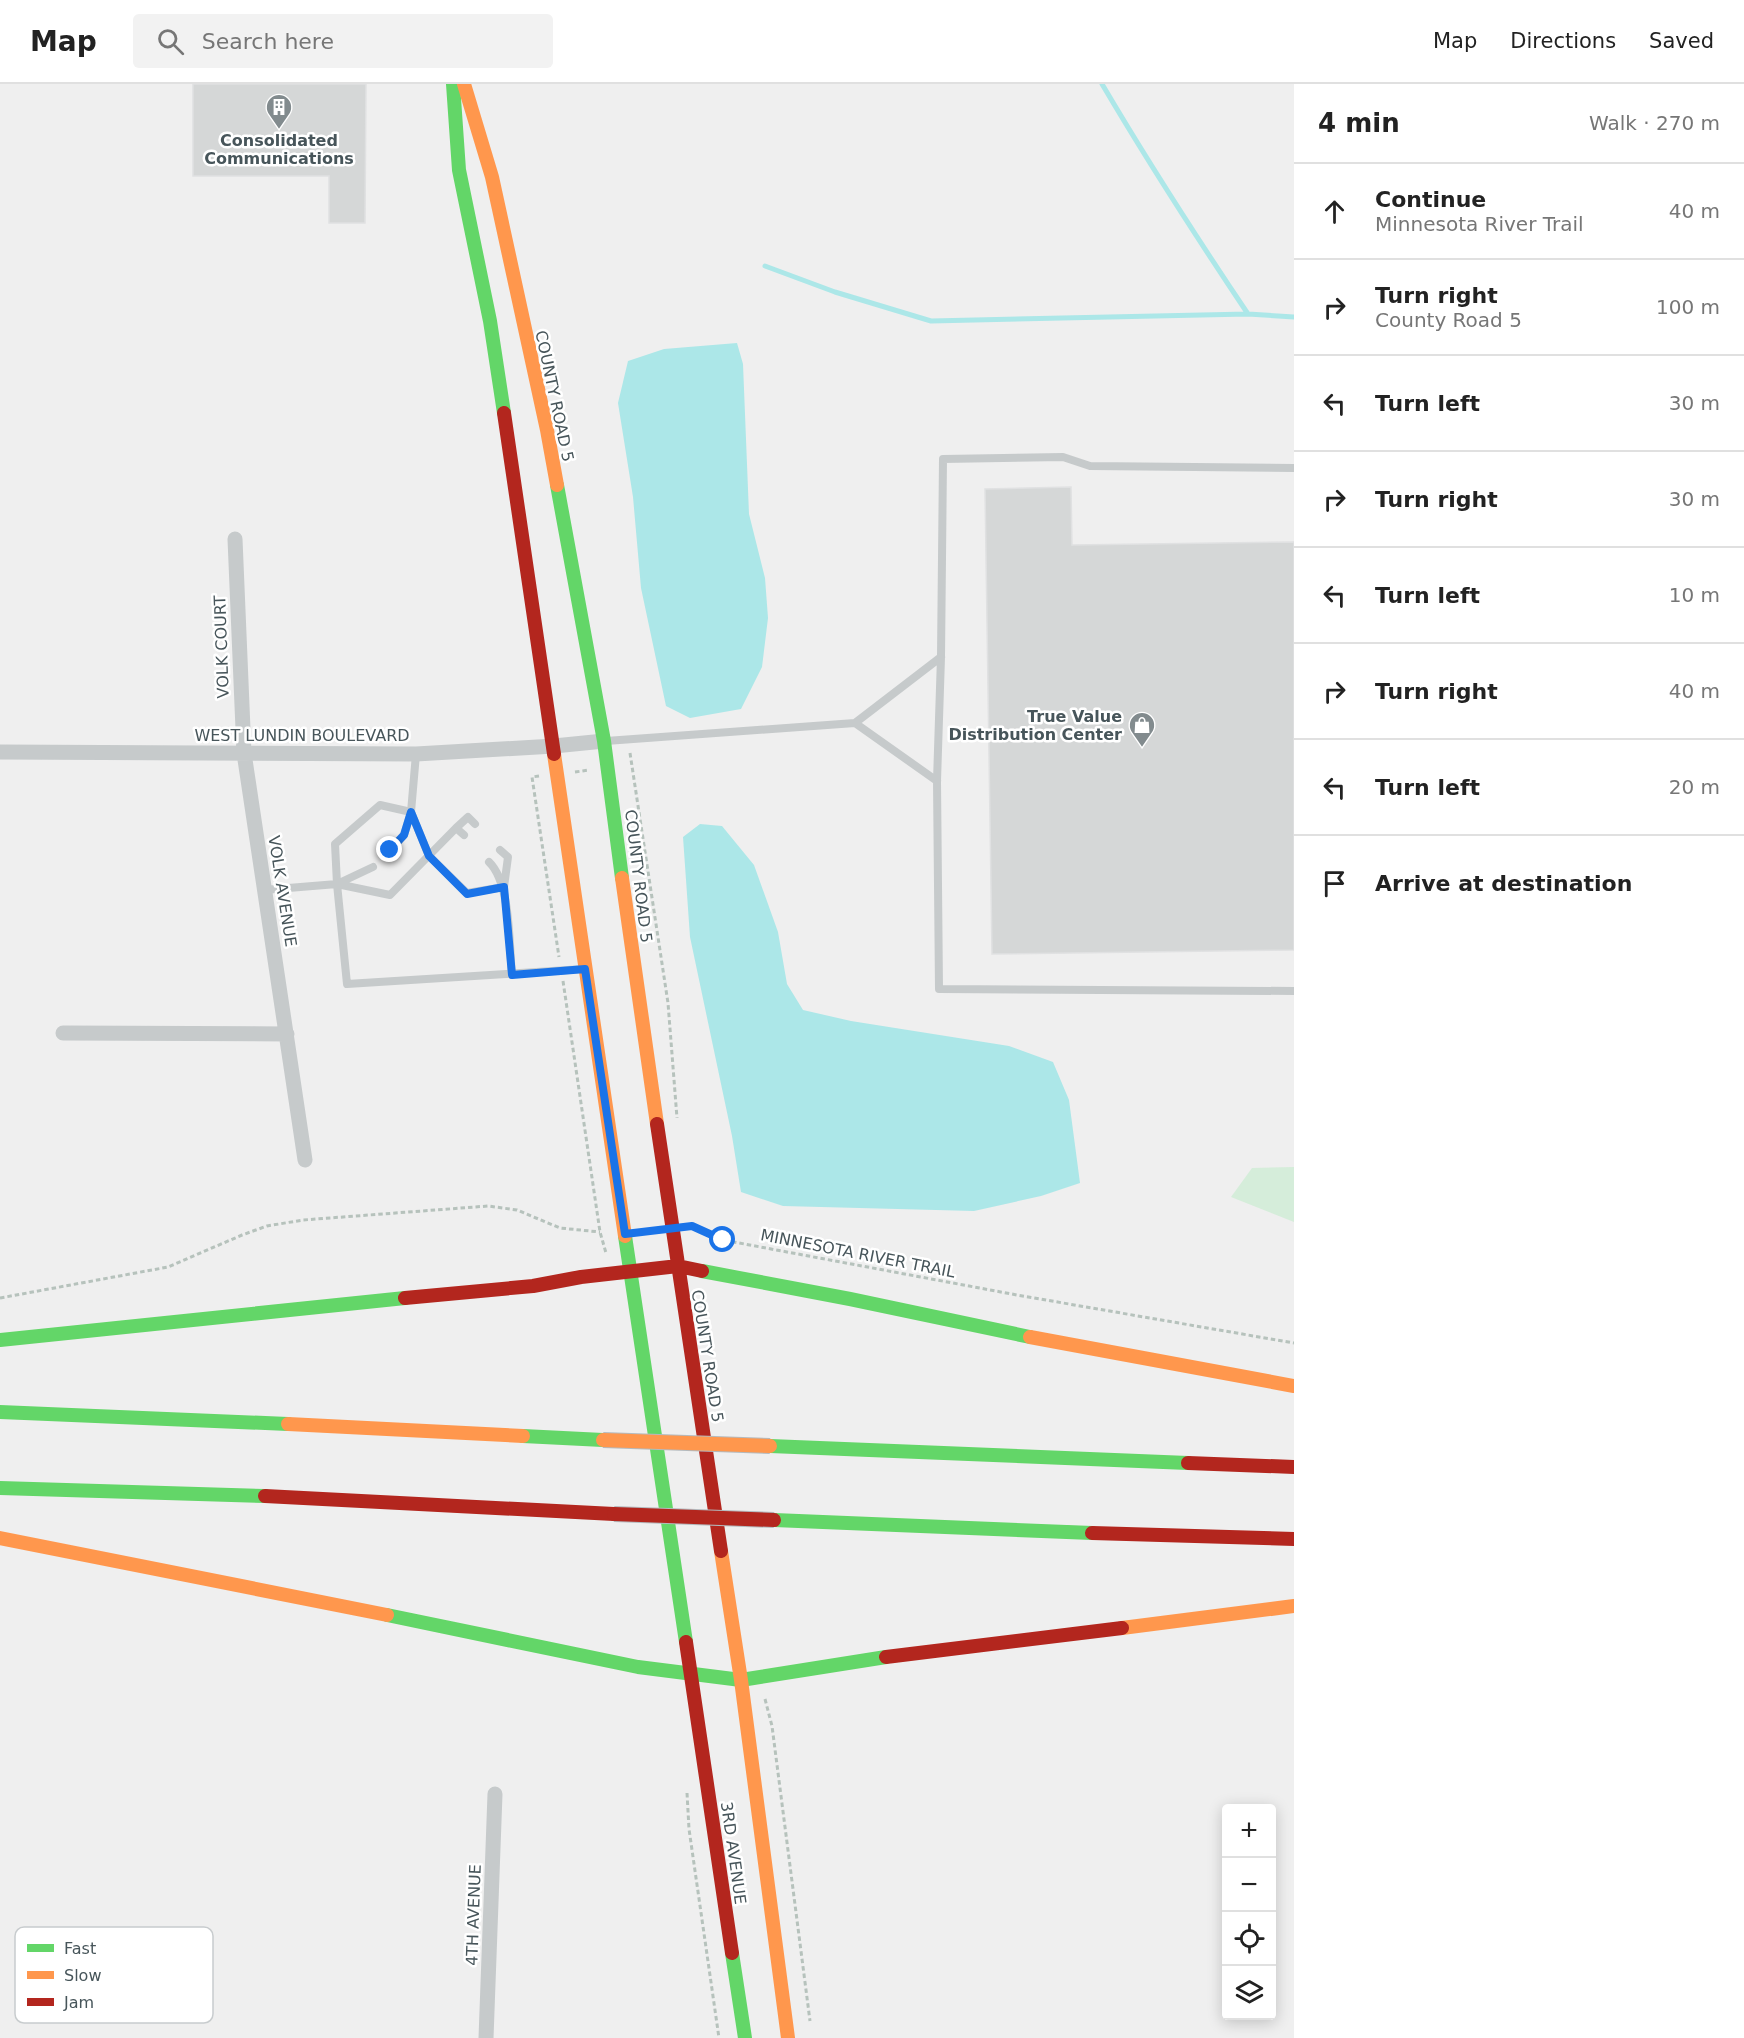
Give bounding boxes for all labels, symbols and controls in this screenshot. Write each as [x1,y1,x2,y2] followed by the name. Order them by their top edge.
[133,14,553,68] search box
[30,25,97,58] text: Map
[154,25,187,58] icon: search
[202,29,334,54] text: Search here
[1433,29,1477,53] text: Map
[1510,29,1616,53] text: Directions
[1649,29,1714,53] text: Saved
[264,92,294,130] building icon: Consolidated Communications
[1318,108,1400,138] text: 4 min
[1589,111,1720,135] text: Walk · 270 m
[204,131,354,168] place label: Consolidated Communications
[1375,187,1486,212] text: Continue
[1318,195,1351,228] icon: ahead
[1669,199,1720,223] text: 40 m
[1375,212,1584,236] text: Minnesota River Trail
[1375,283,1498,308] text: Turn right
[1318,291,1351,324] icon: right
[1656,295,1720,319] text: 100 m
[1375,308,1522,332] text: County Road 5
[531,329,578,464] street label: COUNTY ROAD 5
[1318,387,1351,420] icon: left
[1375,391,1480,416] text: Turn left
[1669,391,1720,415] text: 30 m
[1318,483,1351,516] icon: right
[1375,487,1498,512] text: Turn right
[1669,487,1720,511] text: 30 m
[1318,579,1351,612] icon: left
[1375,583,1480,608] text: Turn left
[1669,583,1720,607] text: 10 m
[210,595,233,699] street label: VOLK COURT
[1318,675,1351,708] icon: right
[1375,679,1498,704] text: Turn right
[1669,679,1720,703] text: 40 m
[948,707,1122,744] place label: True Value Distribution Center
[1127,710,1157,748] shop icon: True Value Distribution Center
[194,726,410,745] street label: WEST LUNDIN BOULEVARD
[1318,771,1351,804] icon: left
[1375,775,1480,800] text: Turn left
[1669,775,1720,799] text: 20 m
[621,808,656,944] street label: COUNTY ROAD 5
[264,834,301,948] street label: VOLK AVENUE
[376,836,402,862] route end
[1318,867,1351,900] icon: arrive
[1375,871,1632,896] text: Arrive at destination
[759,1225,957,1282] street label: MINNESOTA RIVER TRAIL
[709,1226,735,1252] route start
[688,1288,727,1424] street label: COUNTY ROAD 5
[717,1801,750,1906] street label: 3RD AVENUE
[1222,1804,1276,2020] map controls
[1222,1804,1276,1858] button: +
[1222,1858,1276,1912] button: −
[462,1864,485,1966] street label: 4TH AVENUE
[1222,1912,1276,1966] button: locate
[15,1927,213,2023] legend
[64,1939,96,1958] text: Fast
[64,1966,101,1985] text: Slow
[1222,1966,1276,2020] button: layers
[63,1993,94,2012] text: Jam

